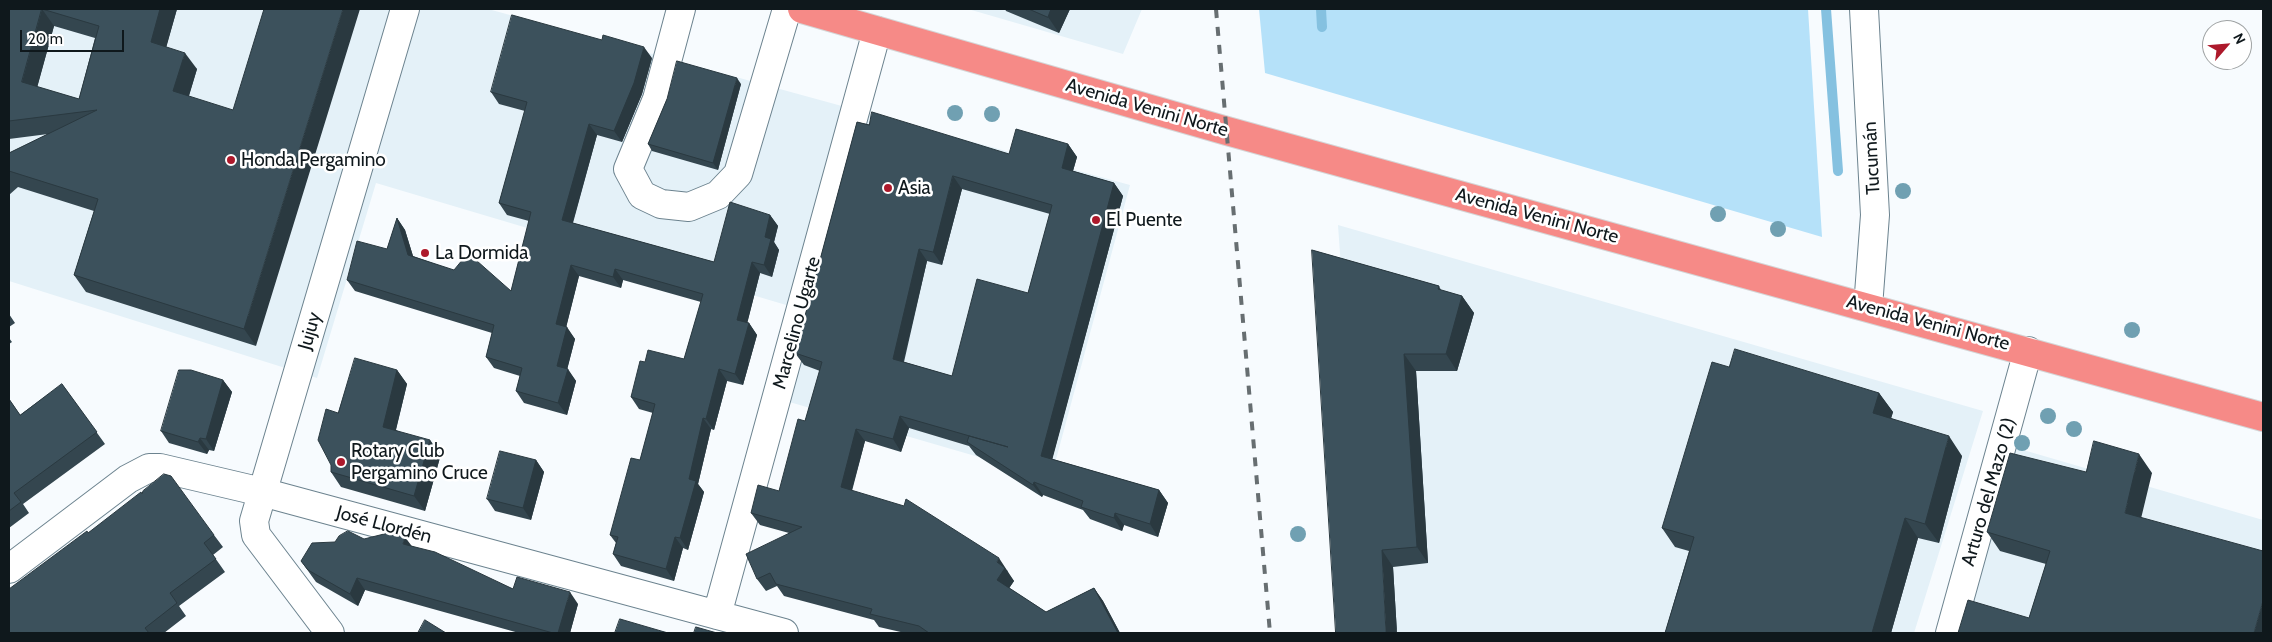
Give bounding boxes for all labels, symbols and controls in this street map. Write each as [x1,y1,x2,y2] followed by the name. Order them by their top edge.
[22,20,126,52] scale bar
[2202,20,2252,70] north arrow
[28,30,63,48] text: 20 m
[2229,30,2250,47] text: N
[1063,74,1231,142] street label: Avenida Venini Norte
[1859,121,1885,195] street label: Tucumán
[241,149,386,171] place label: Honda Pergamino
[225,154,237,166] marker: Honda Pergamino
[898,177,931,199] place label: Asia
[882,182,894,194] marker: Asia
[1453,183,1621,249] street label: Avenida Venini Norte
[1106,209,1182,231] place label: El Puente
[1090,214,1102,226] marker: El Puente
[435,242,528,264] place label: La Dormida
[419,247,431,259] marker: La Dormida
[768,254,826,392] street label: Marcelino Ugarte
[1844,290,2012,356] street label: Avenida Venini Norte
[294,310,326,352] street label: Jujuy
[1957,415,2021,569] street label: Arturo del Mazo (2)
[351,440,488,484] place label: Rotary Club Pergamino Cruce
[335,456,347,468] marker: Rotary Club Pergamino Cruce
[334,501,434,549] street label: José Llordén

